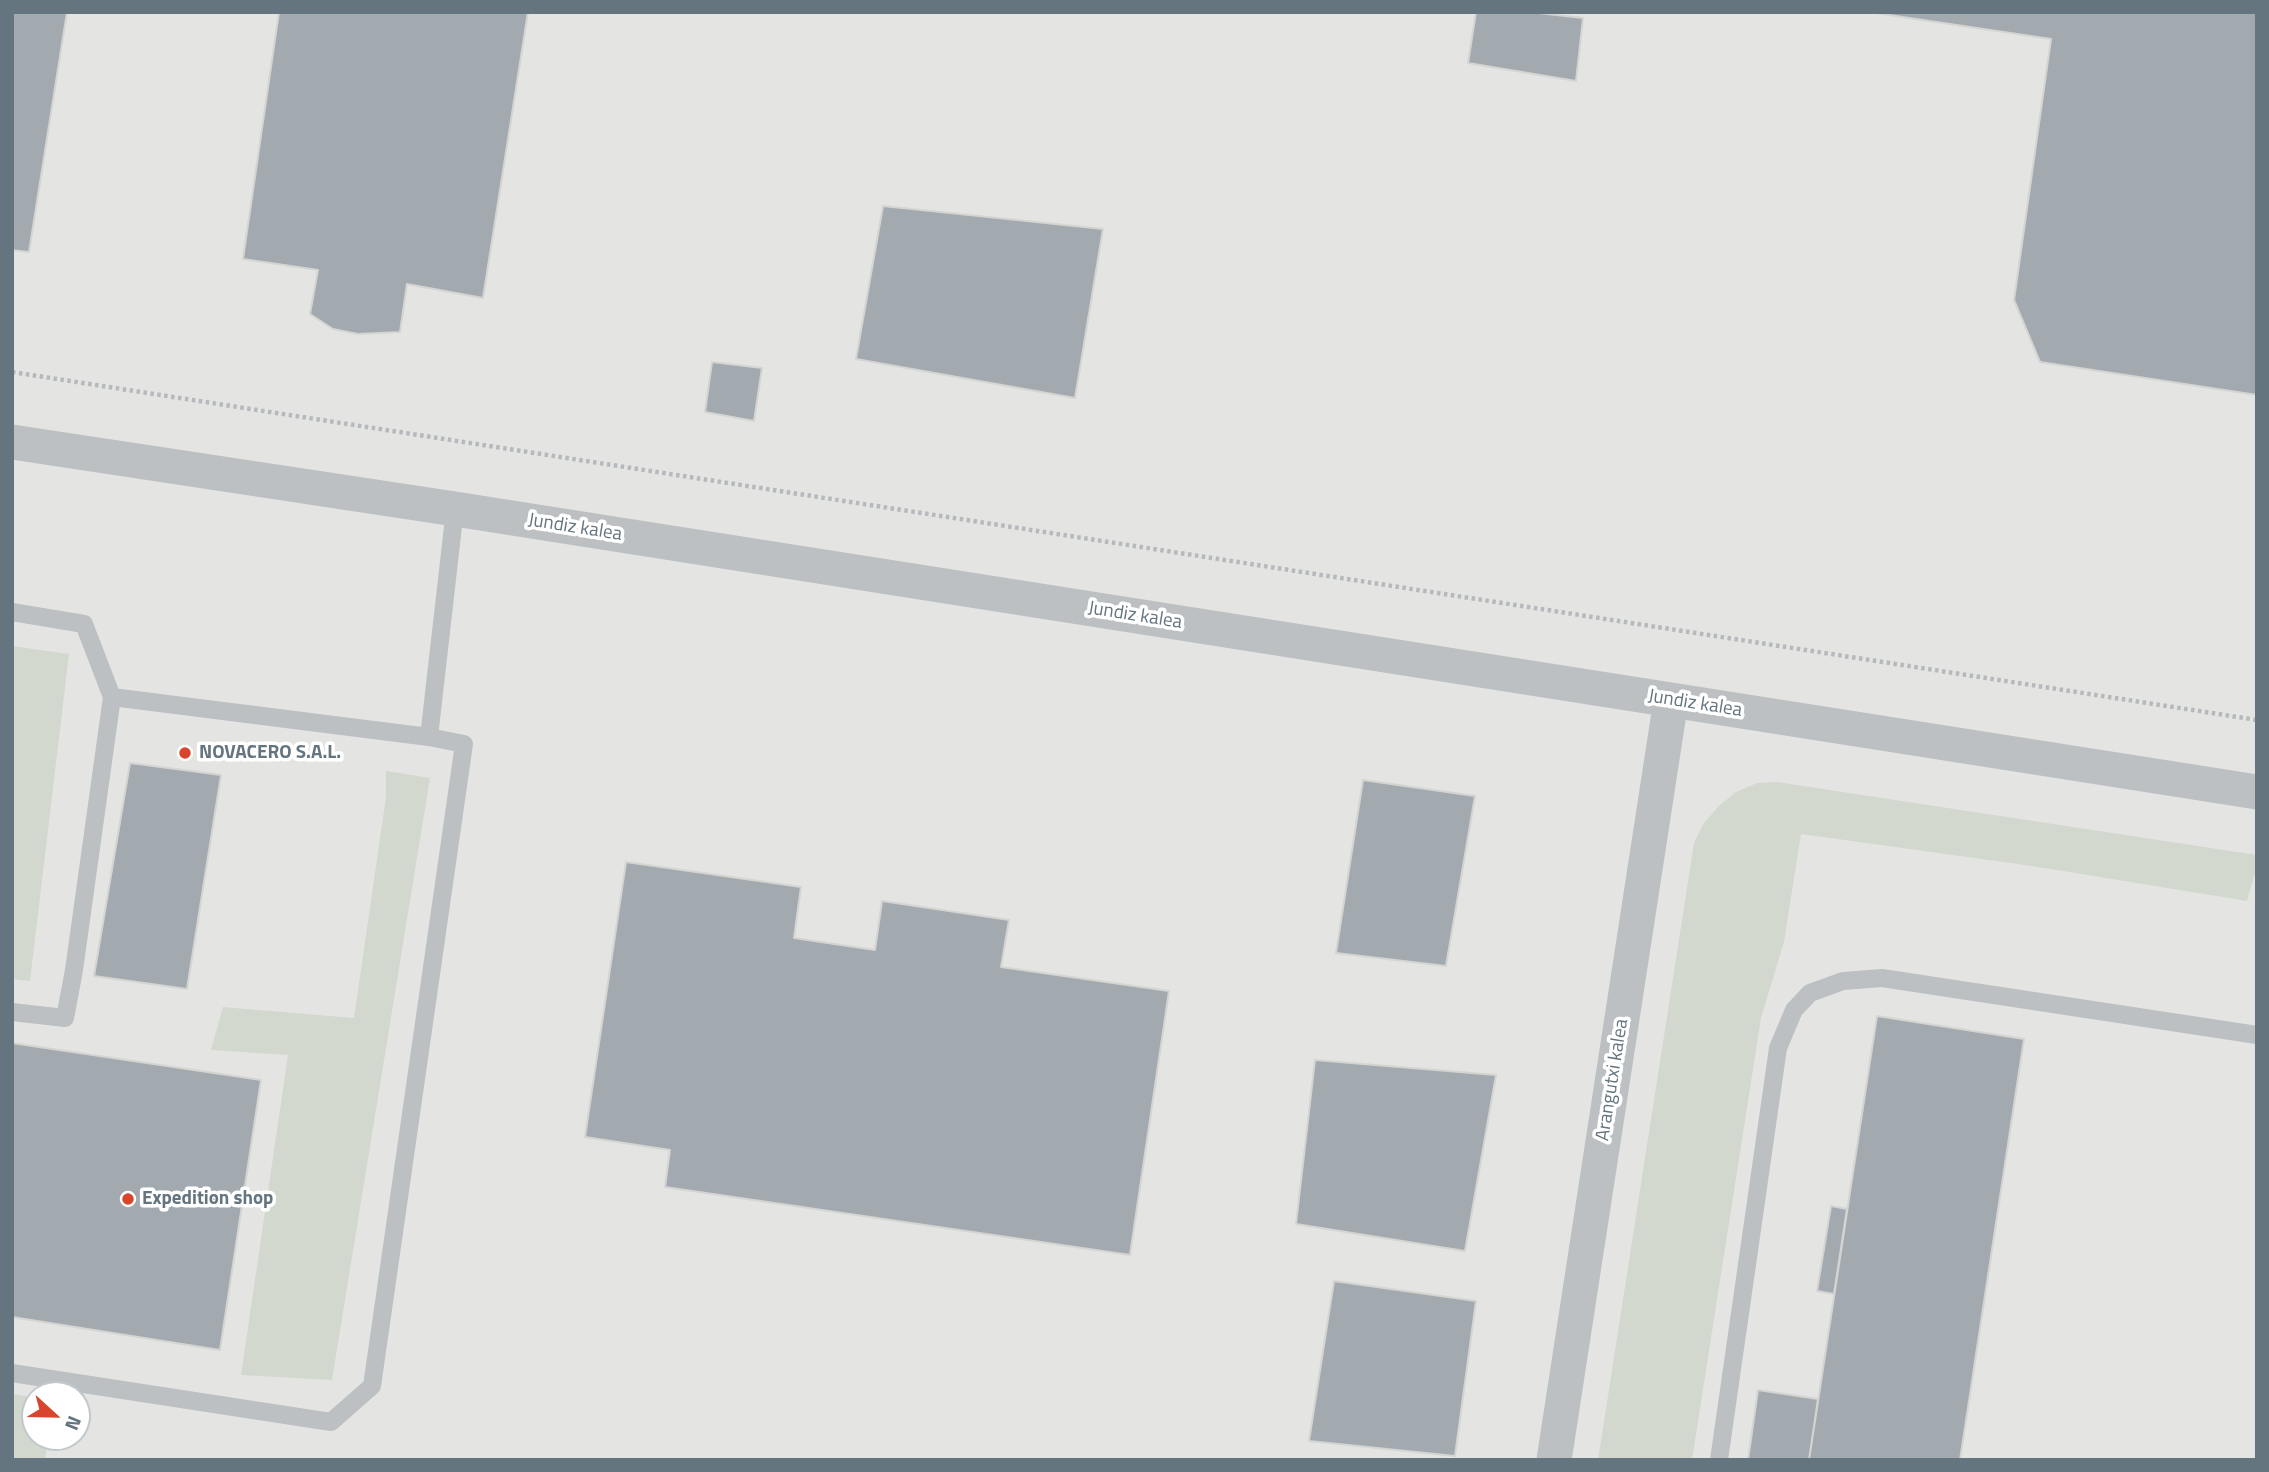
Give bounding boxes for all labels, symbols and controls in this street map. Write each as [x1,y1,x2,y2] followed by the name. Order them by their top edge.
[526,509,624,547] street label: Jundiz kalea
[1086,597,1184,635] street label: Jundiz kalea
[1646,685,1744,723] street label: Jundiz kalea
[199,742,341,764] place label: NOVACERO S.A.L.
[177,745,193,761] marker: NOVACERO S.A.L.
[1592,1017,1634,1143] street label: Arangutxi kalea
[142,1188,273,1210] place label: Expedition shop
[120,1191,136,1207] marker: Expedition shop
[21,1381,91,1451] north arrow
[58,1412,90,1435] text: N

